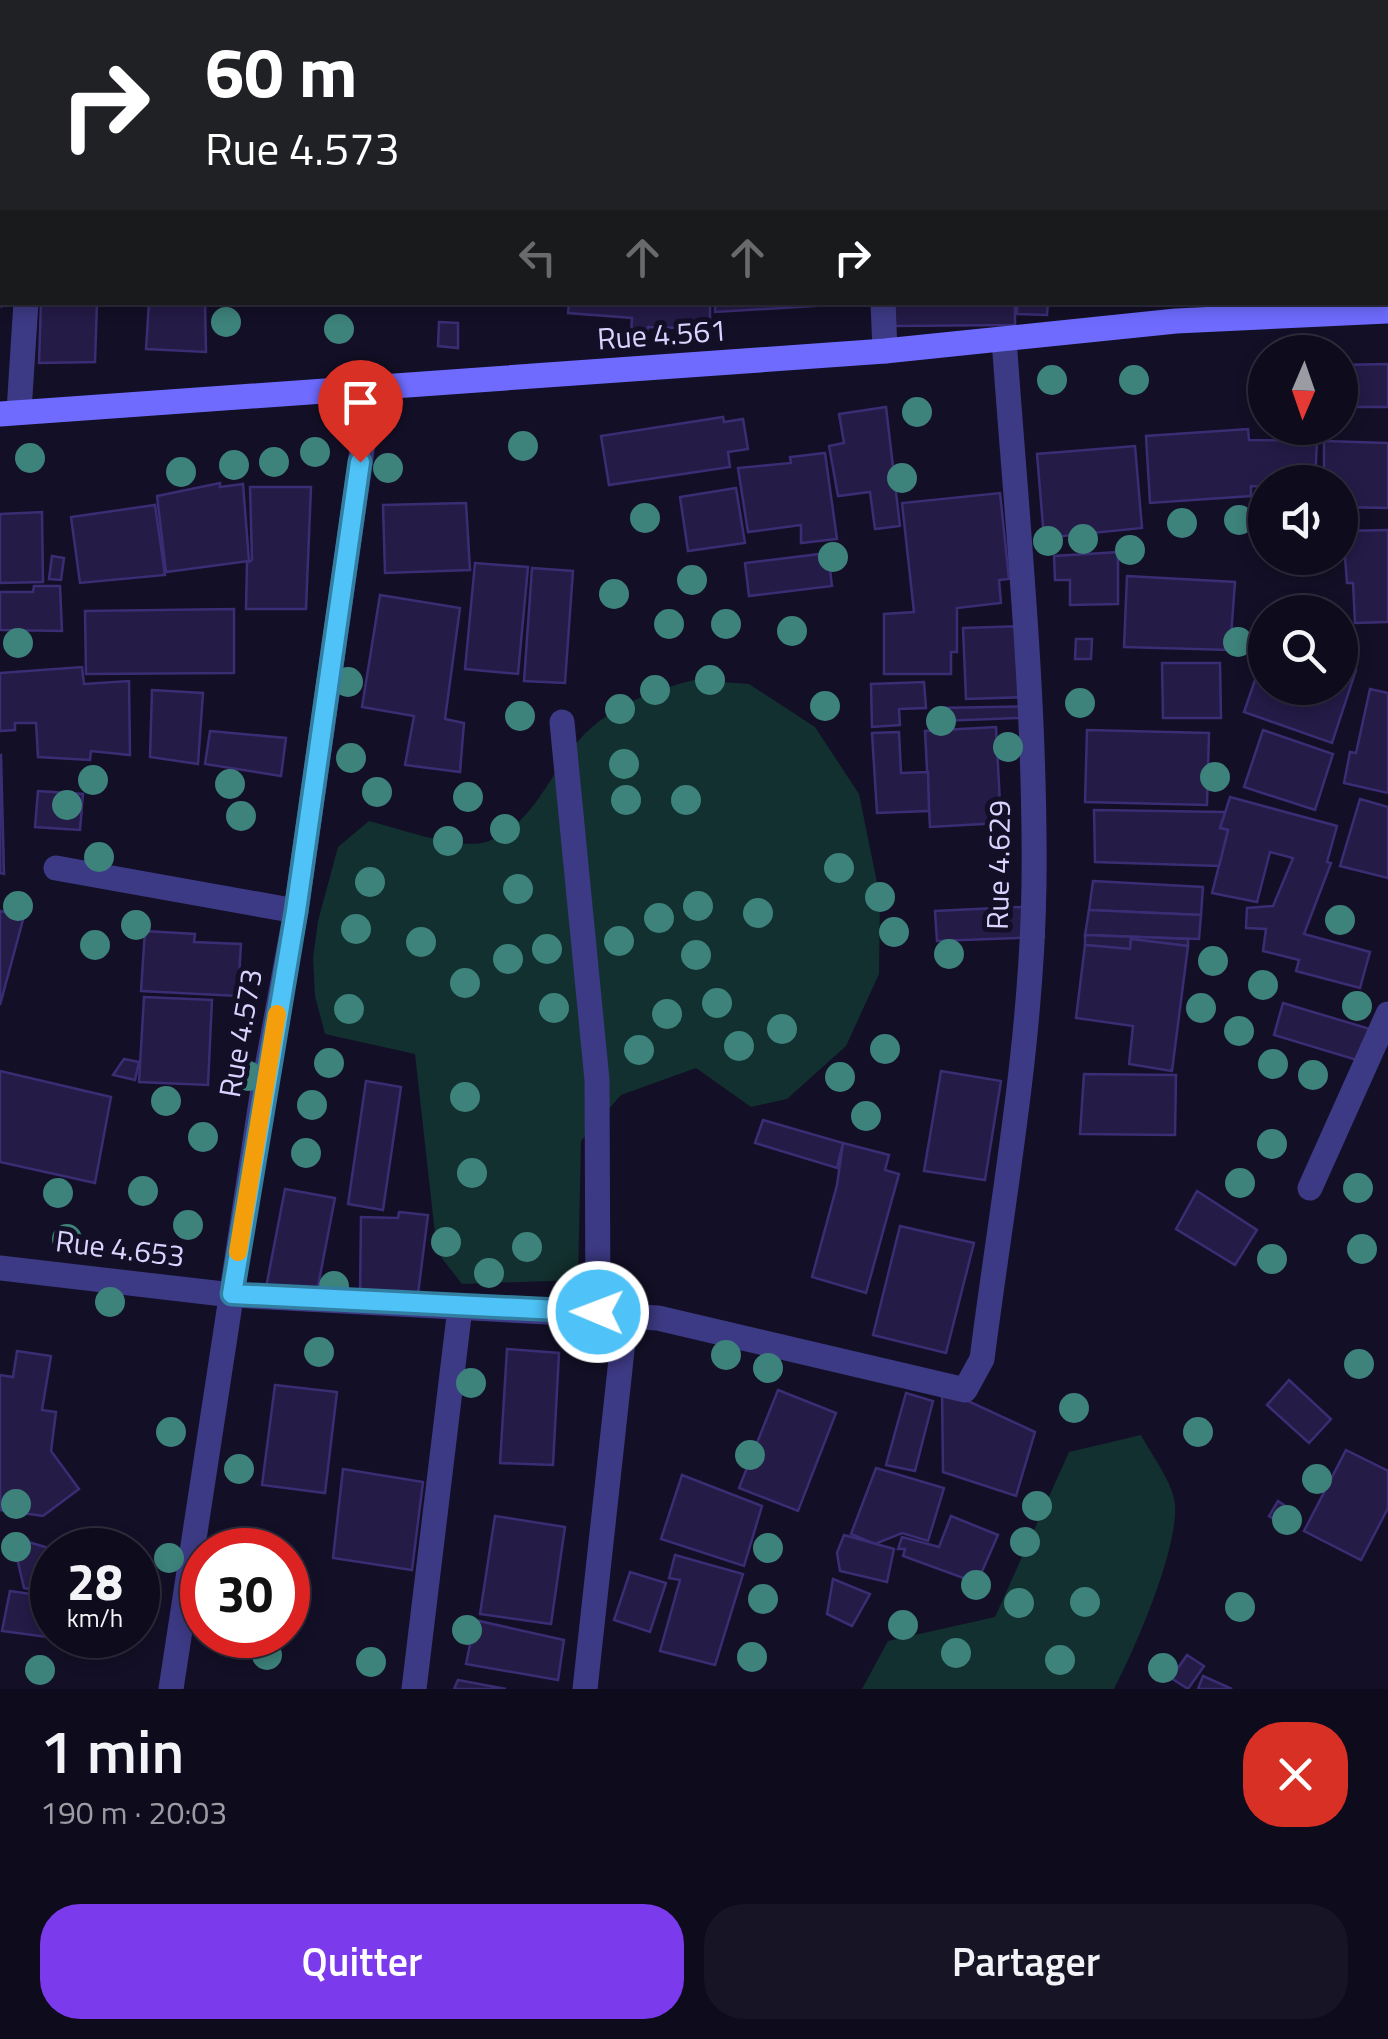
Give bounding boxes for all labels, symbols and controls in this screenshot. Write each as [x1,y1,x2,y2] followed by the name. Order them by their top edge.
[205,18,358,124] text: 60 m
[40,40,170,170] icon: right
[205,114,400,182] text: Rue 4.573
[510,230,565,285] icon: left
[615,230,670,285] icon: ahead
[720,230,775,285] icon: ahead
[825,230,880,285] icon: right
[596,307,728,361] street label: Rue 4.561
[1248,335,1358,445] north arrow
[1248,335,1358,705] map controls
[318,360,403,463] pin
[333,375,388,430] icon: arrive
[1248,465,1358,575] button: sound
[1248,595,1358,705] button: search
[974,800,1022,930] street label: Rue 4.629
[206,965,274,1101] street label: Rue 4.573
[53,1217,187,1279] street label: Rue 4.653
[546,1260,650,1364] position arrow
[180,1528,310,1658] speed limit sign: 30
[67,1543,123,1619] text: 28
[67,1599,123,1637] text: km/h
[40,1705,184,1796] text: 1 min
[1243,1722,1348,1827] button: close
[40,1788,227,1836] text: 190 m · 20:03
[40,1904,684,2019] button: Quitter
[704,1904,1348,2019] button: Partager

